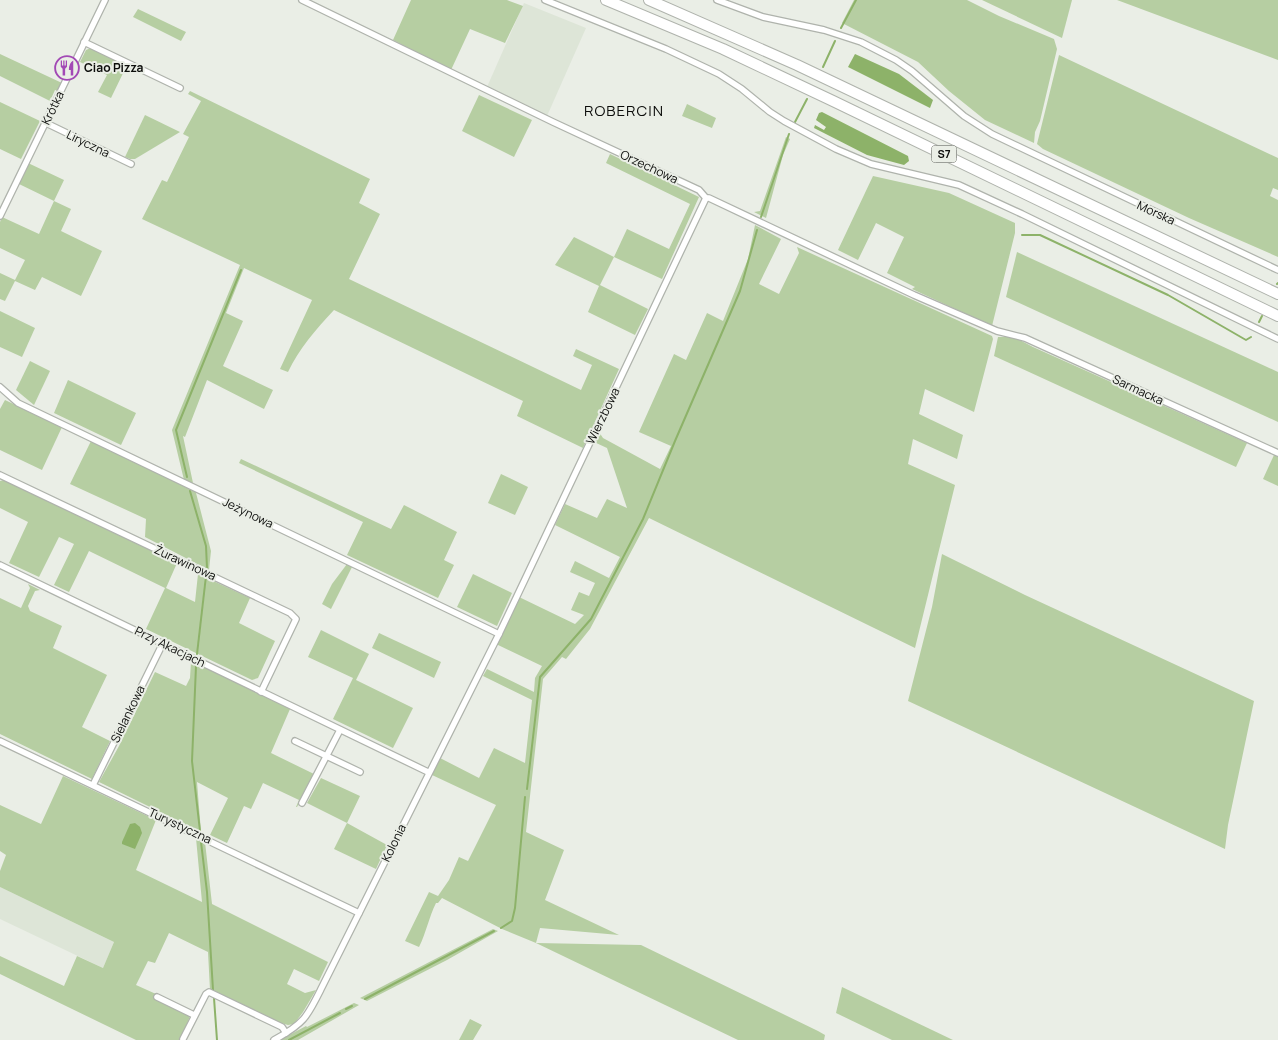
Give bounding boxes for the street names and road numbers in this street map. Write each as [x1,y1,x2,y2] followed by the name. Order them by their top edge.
[37,88,68,128] street label: Krótka
[64,126,113,161] street label: Liryczna
[618,146,681,187] street label: Orzechowa
[932,146,956,162] road number: S7
[1134,196,1178,229] street label: Morska
[1110,370,1167,409] street label: Sarmacka
[582,385,624,447] street label: Wierzbowa
[220,493,276,532] street label: Jeżynowa
[151,541,219,584] street label: Żurawinowa
[132,622,208,671] street label: Przy Akacjach
[106,682,149,745] street label: Sielankowa
[146,803,215,848] street label: Turystyczna
[377,821,410,865] street label: Kolonia

